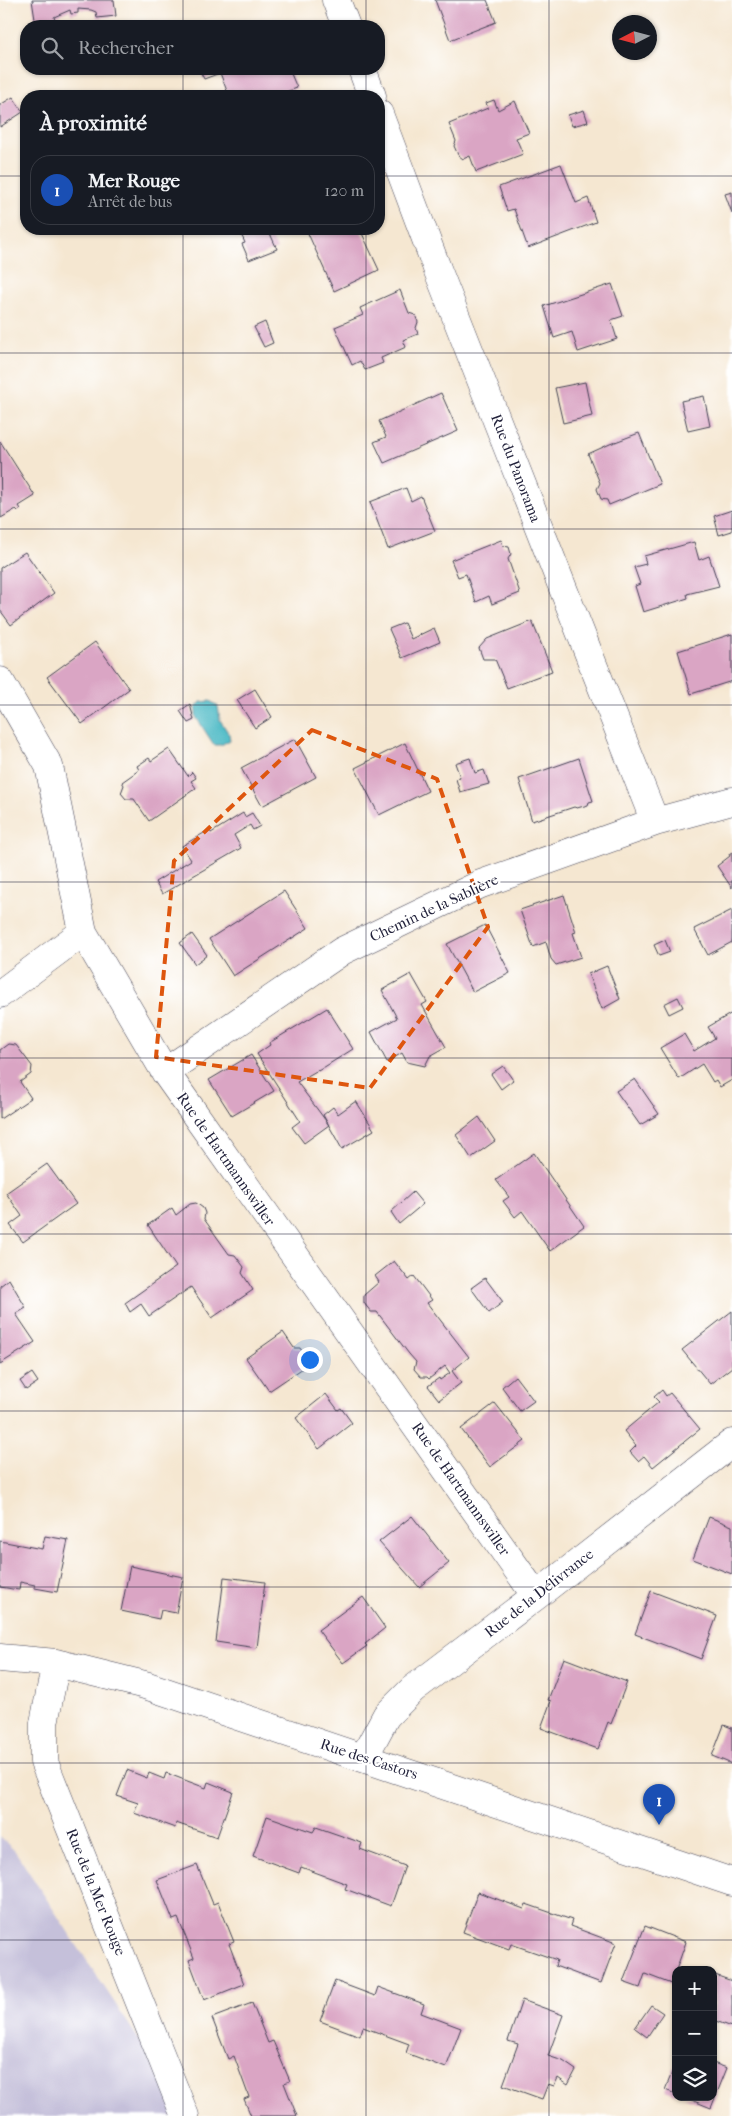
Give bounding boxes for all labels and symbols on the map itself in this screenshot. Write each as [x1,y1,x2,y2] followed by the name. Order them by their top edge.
[612,15,657,60] north arrow
[487,411,545,526] street label: Rue du Panorama
[367,870,502,946] street label: Chemin de la Sablière
[173,1089,279,1230] street label: Rue de Hartmannswiller
[297,1347,323,1373] your location
[408,1419,514,1560] street label: Rue de Hartmannswiller
[481,1544,598,1641] street label: Rue de la Délivrance
[318,1735,420,1783] street label: Rue des Castors
[643,1784,675,1825] pin: 1
[62,1826,130,1959] street label: Rue de la Mer Rouge

